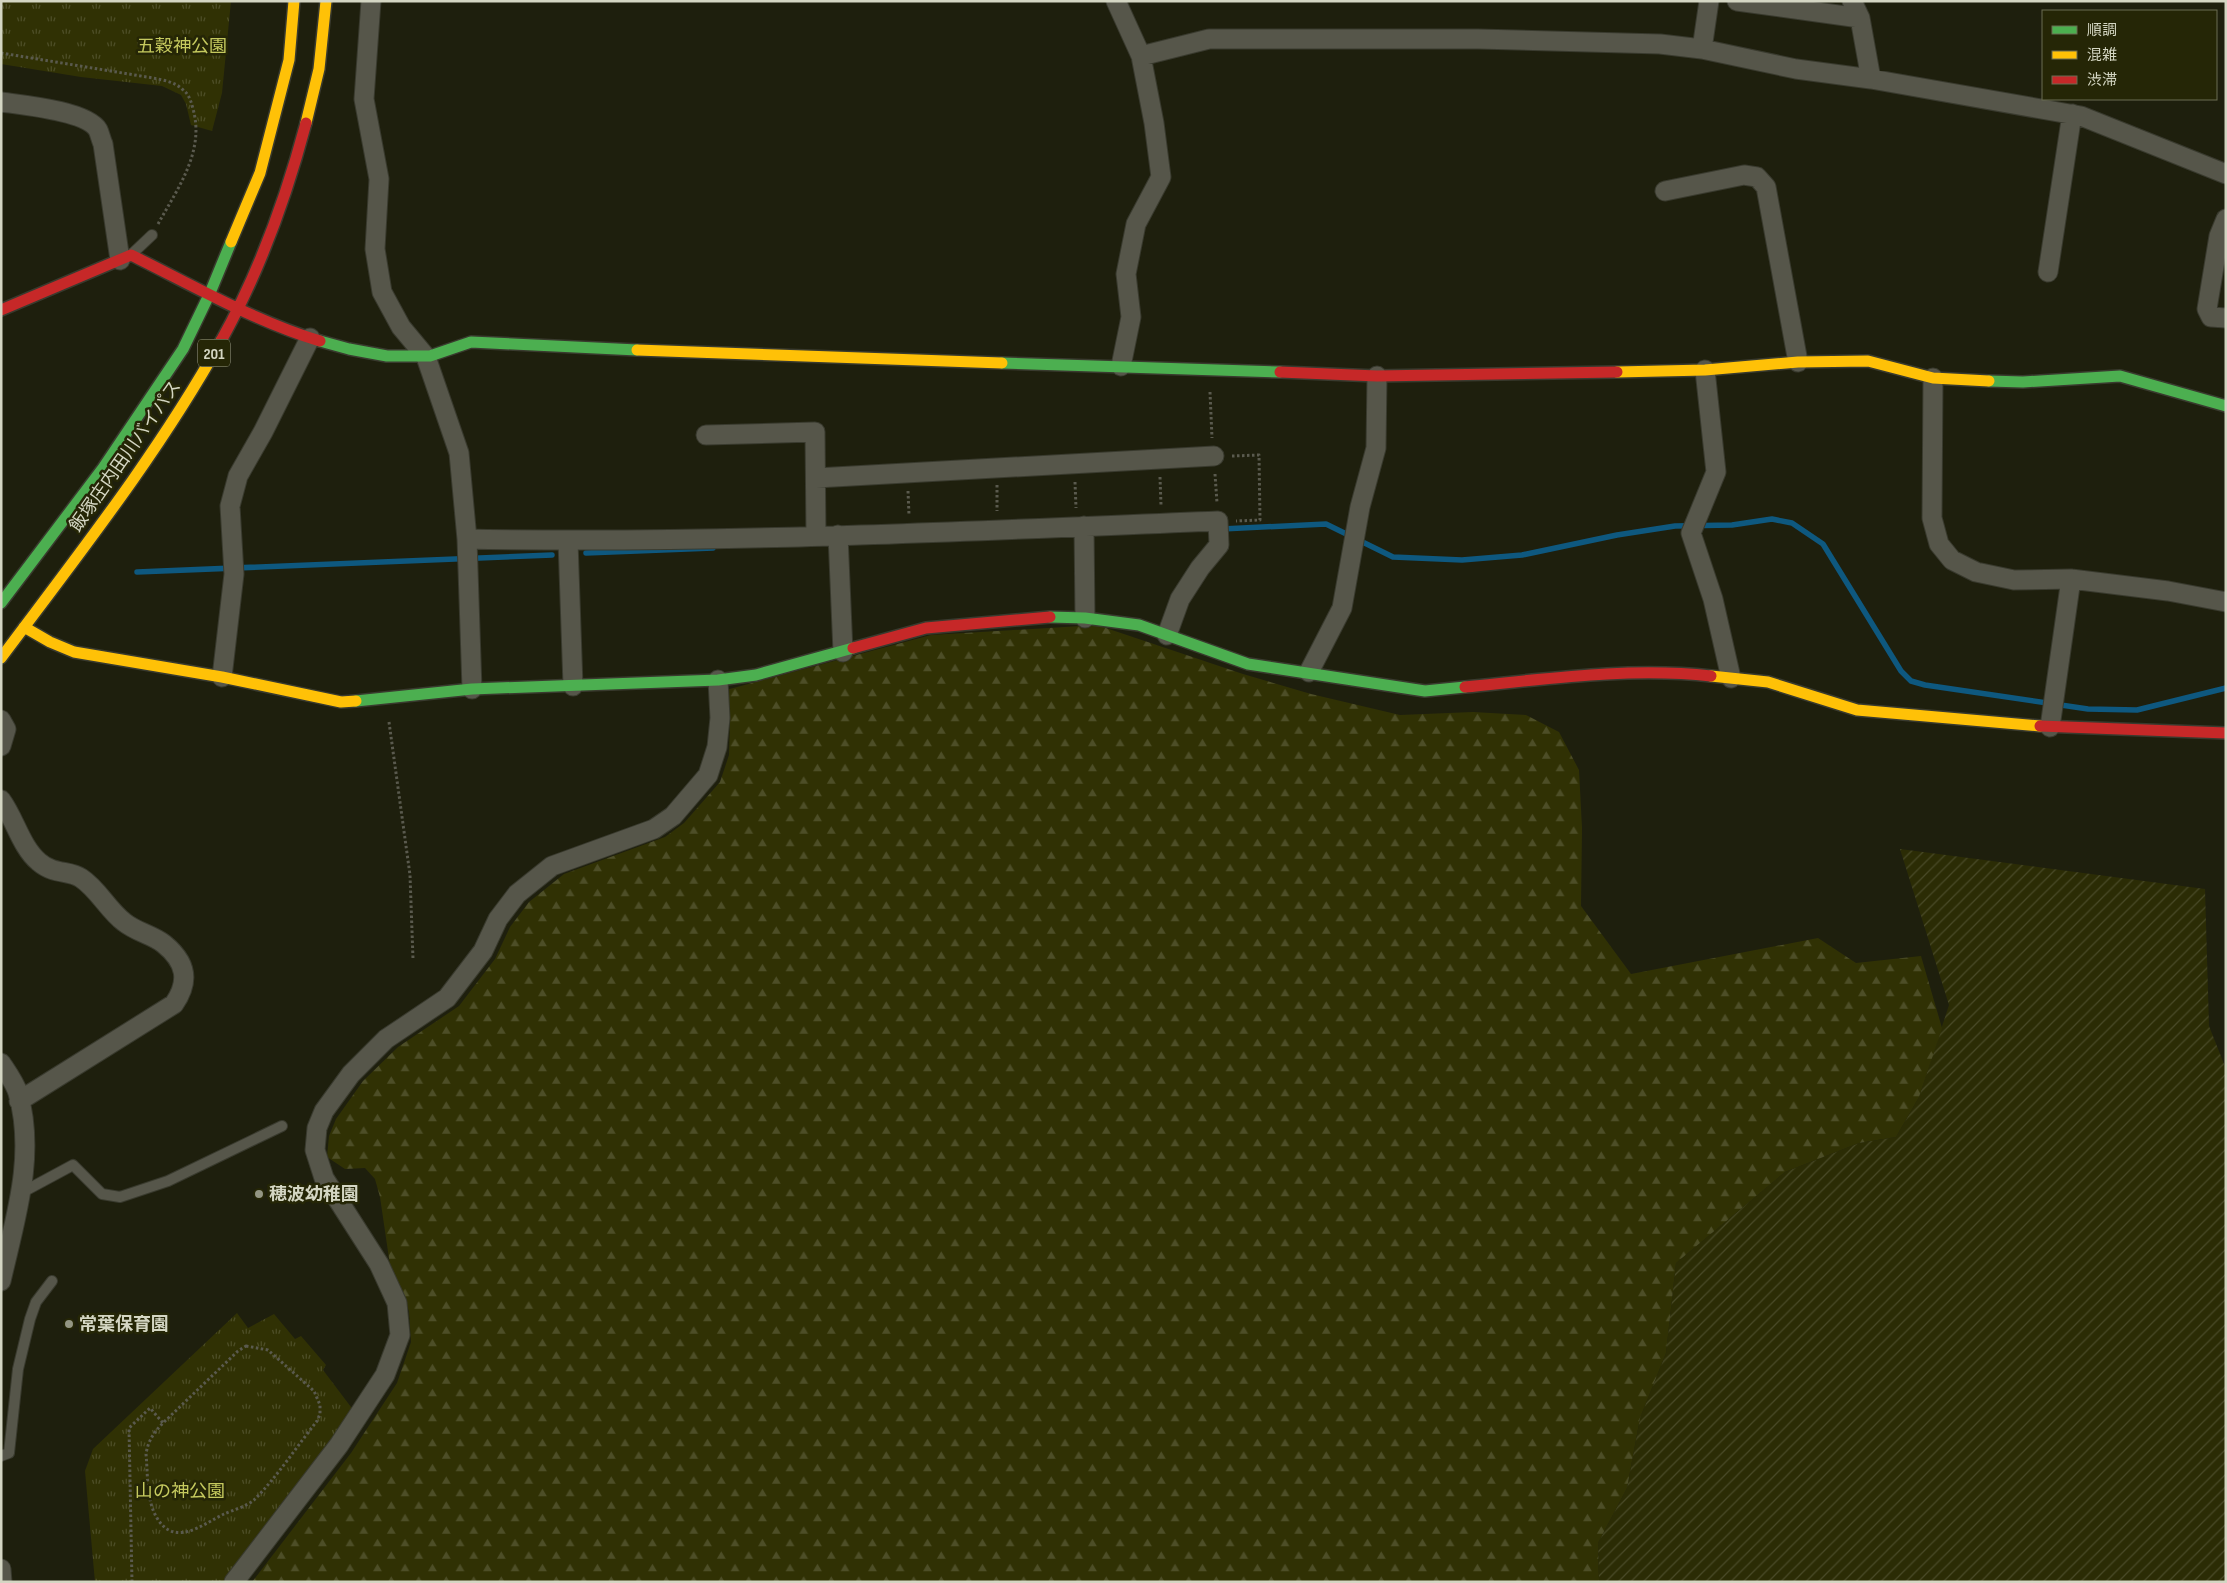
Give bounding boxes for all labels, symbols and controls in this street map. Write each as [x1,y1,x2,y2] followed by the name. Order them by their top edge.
[2042,10,2217,100] legend
[2087,21,2117,40] text: 順調
[137,36,227,57] park label: 五穀神公園
[2087,46,2117,65] text: 混雑
[2087,71,2117,90] text: 渋滞
[198,339,230,366] road number: 201
[65,377,186,536] street label: 飯塚庄内田川バイパス
[269,1184,359,1205] place label: 穂波幼稚園
[253,1188,265,1200] marker: 穂波幼稚園
[79,1314,169,1335] place label: 常葉保育園
[63,1318,75,1330] marker: 常葉保育園
[135,1481,225,1502] park label: 山の神公園

